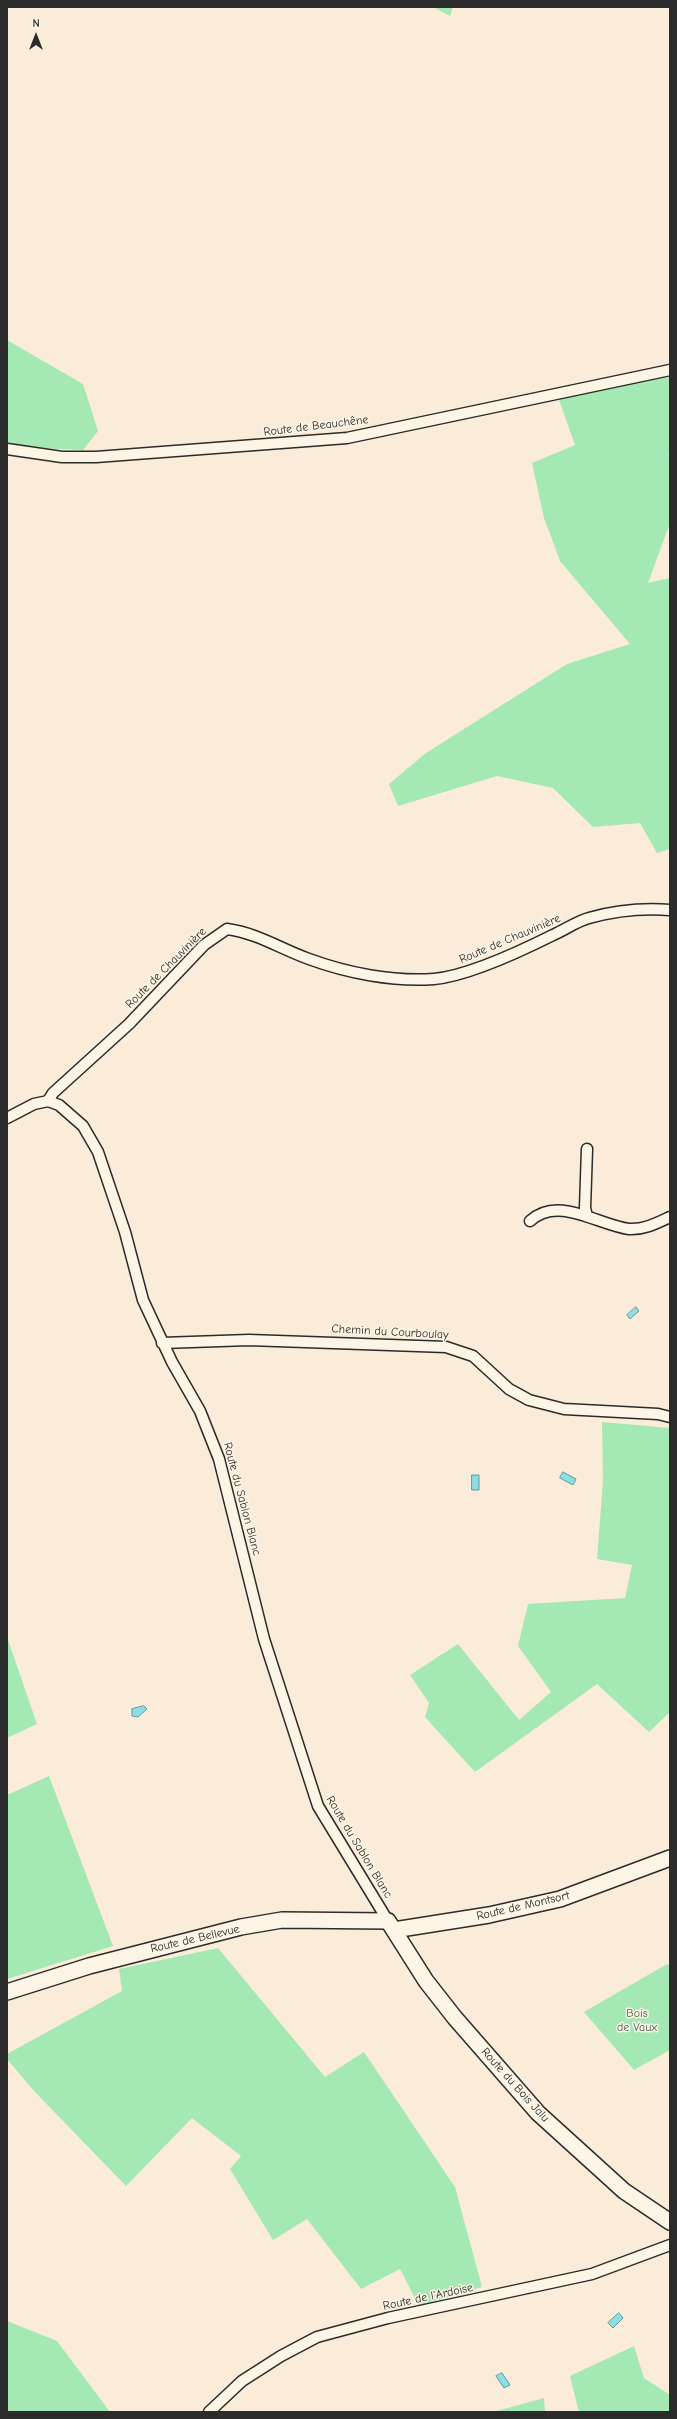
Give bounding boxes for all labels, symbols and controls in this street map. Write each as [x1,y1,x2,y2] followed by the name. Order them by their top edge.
[16,16,56,56] north arrow
[32,17,40,30] text: N
[263,412,369,440] street label: Route de Beauchêne
[457,911,563,967] street label: Route de Chauvinière
[122,924,210,1012] street label: Route de Chauvinière
[331,1322,449,1342] street label: Chemin du Courboulay
[220,1441,264,1557] street label: Route du Sablon Blanc
[323,1793,395,1901] street label: Route du Sablon Blanc
[475,1888,571,1924] street label: Route de Montsort
[149,1922,241,1956] street label: Route de Bellevue
[617,2007,657,2035] park label: Bois de Vaux
[478,2045,552,2125] street label: Route du Bois Jalu
[382,2280,474,2314] street label: Route de l'Ardoise

